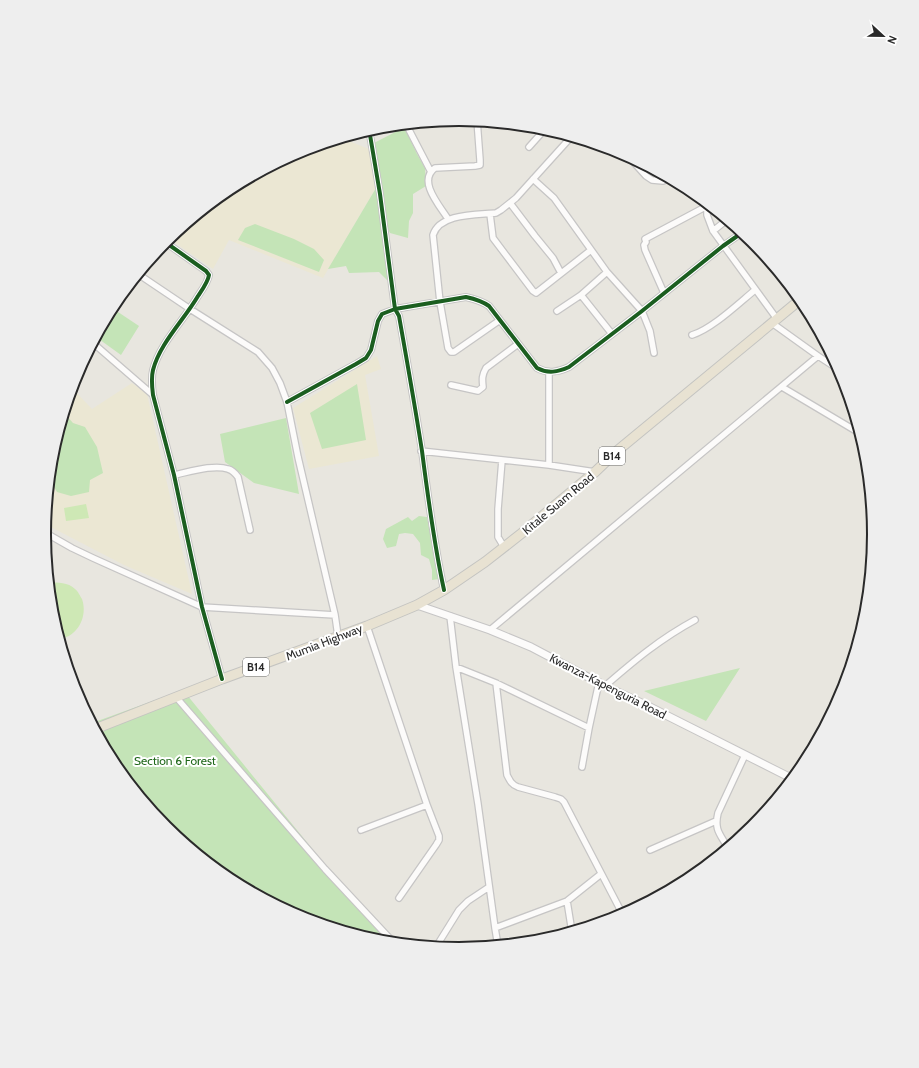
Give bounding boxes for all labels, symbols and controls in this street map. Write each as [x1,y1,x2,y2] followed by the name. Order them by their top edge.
[863,16,903,56] north arrow
[884,34,900,46] text: N
[599,447,625,465] road number: B14
[519,469,597,537] street label: Kitale Suam Road
[284,620,364,664] street label: Mumia Highway
[547,650,669,722] street label: Kwanza-Kapenguria Road
[243,658,269,676] road number: B14
[134,753,216,768] park label: Section 6 Forest

